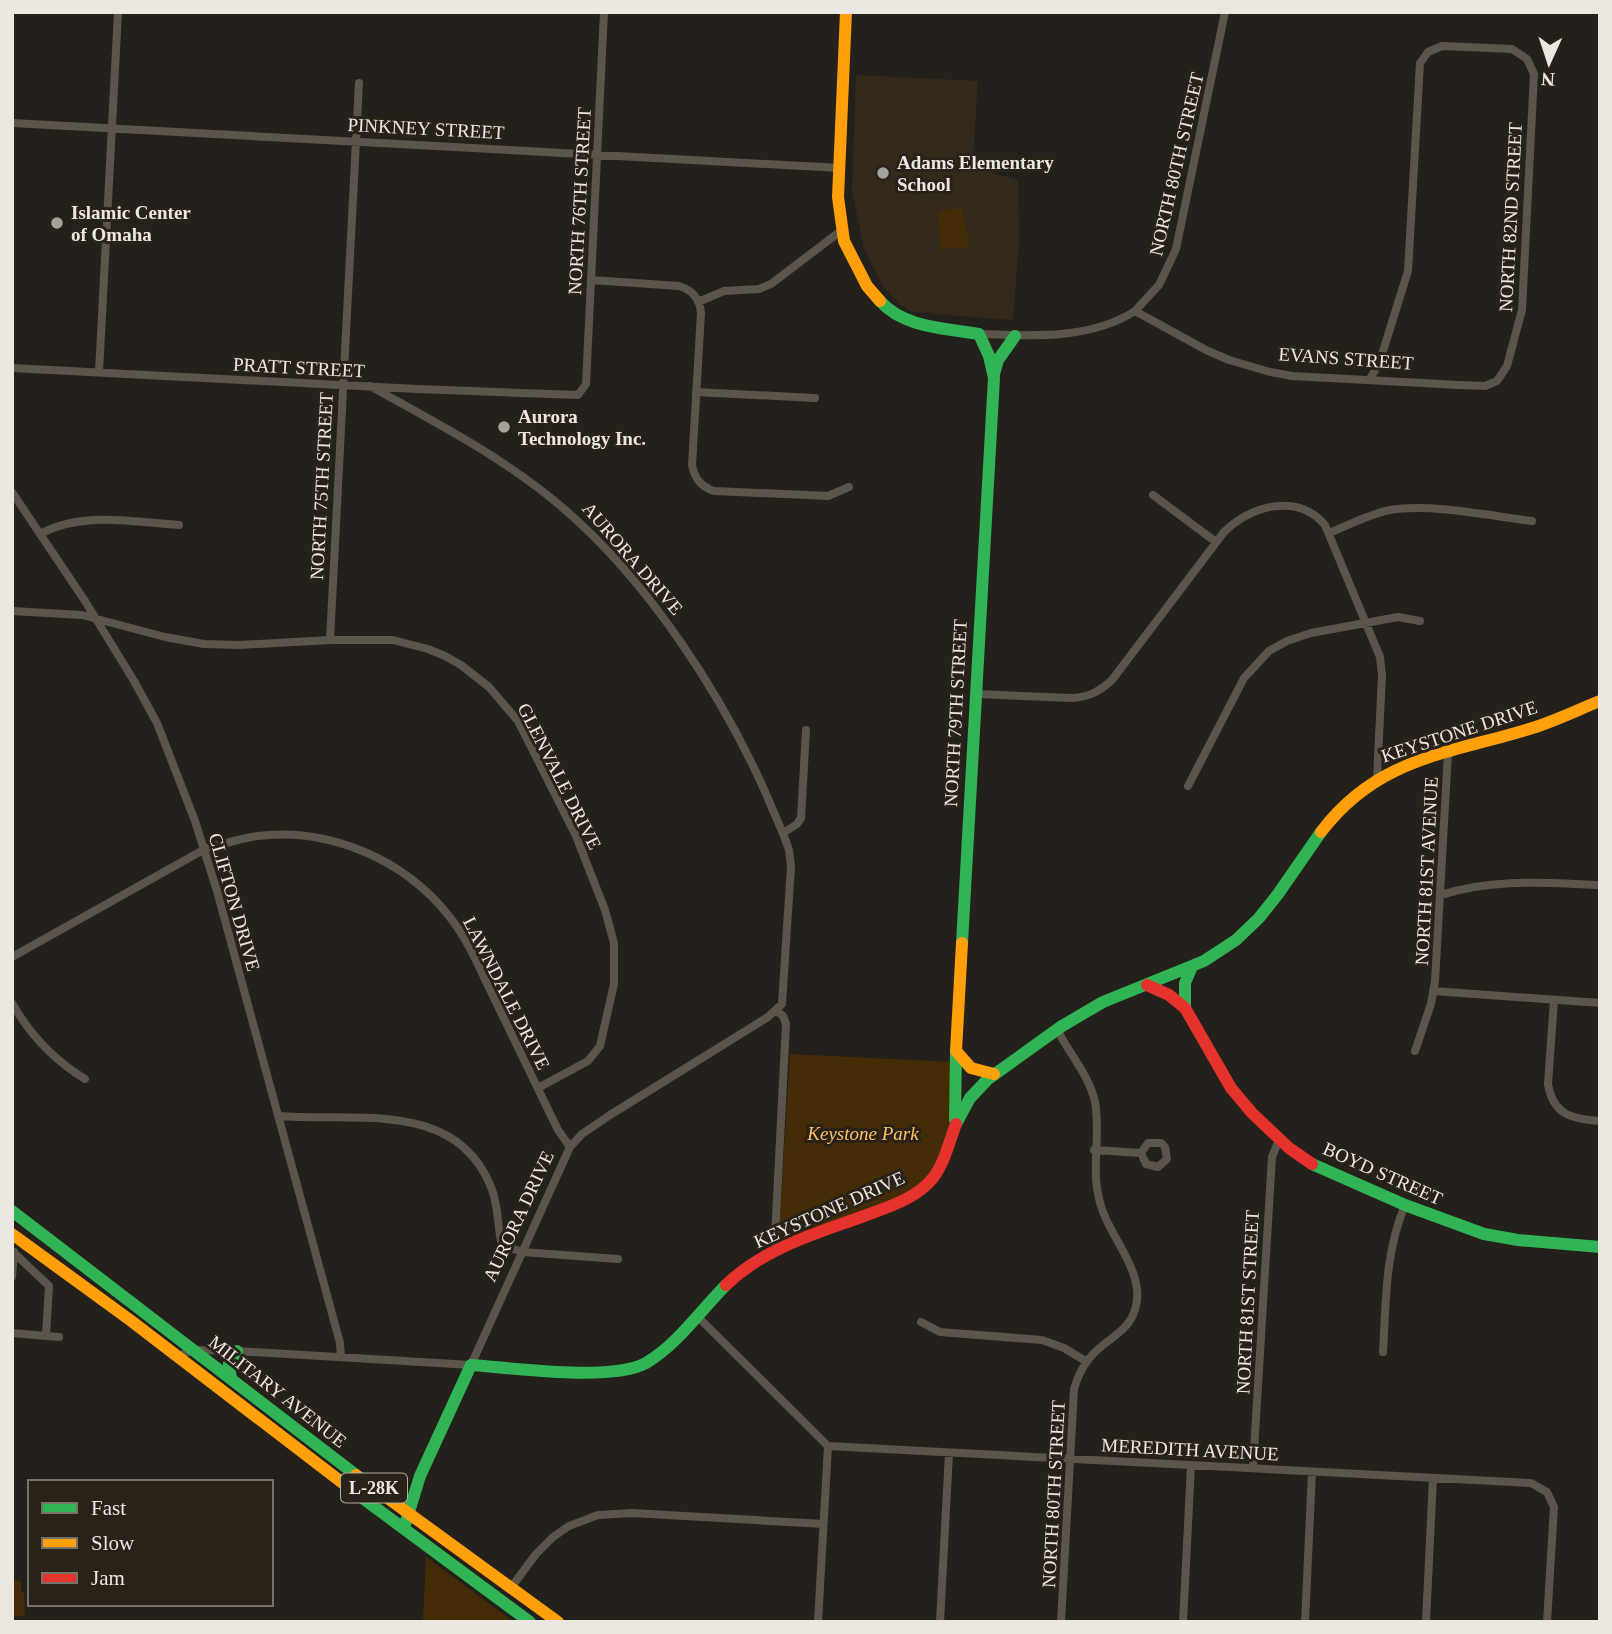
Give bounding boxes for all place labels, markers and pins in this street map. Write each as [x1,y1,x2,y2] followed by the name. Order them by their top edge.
[897,152,1054,195] place label: Adams Elementary School
[875,165,891,181] marker: Adams Elementary School
[71,202,191,245] place label: Islamic Center of Omaha
[49,215,65,231] marker: Islamic Center of Omaha
[518,406,646,449] place label: Aurora Technology Inc.
[496,419,512,435] marker: Aurora Technology Inc.

